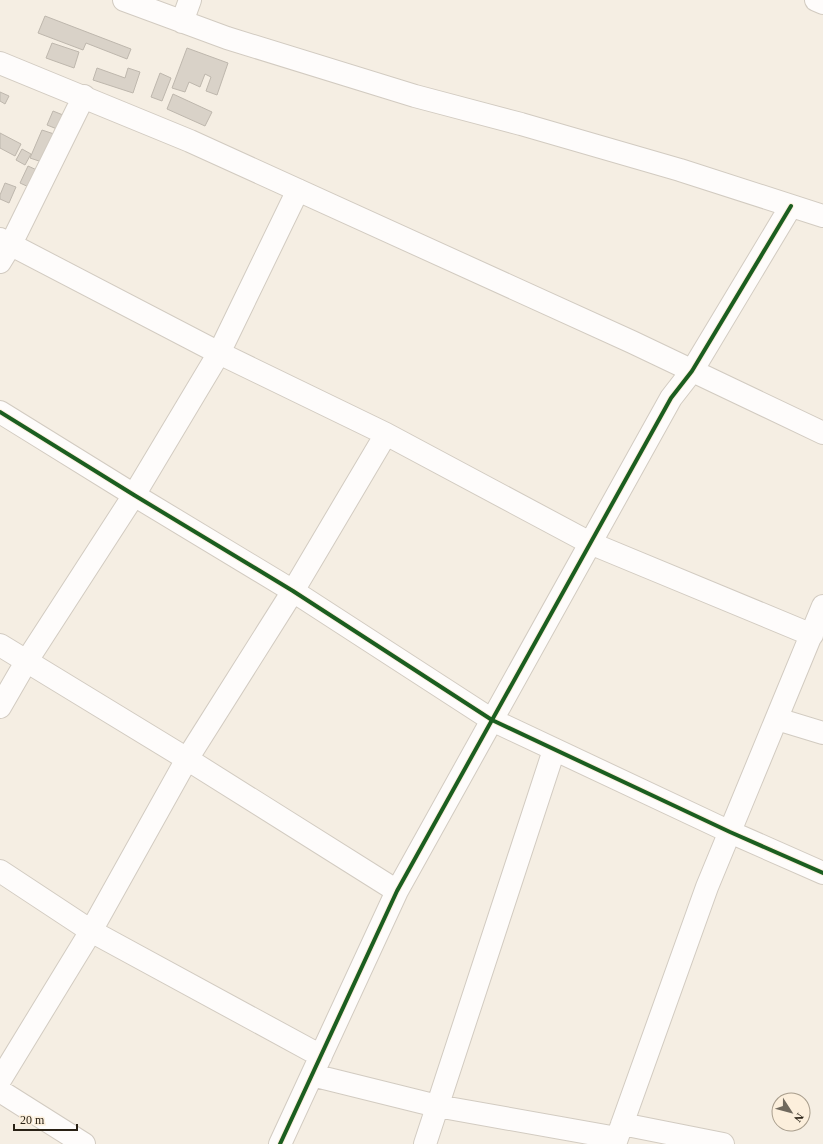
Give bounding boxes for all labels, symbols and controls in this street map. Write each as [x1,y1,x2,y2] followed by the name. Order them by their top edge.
[771,1092,811,1132] north arrow
[14,1106,77,1132] scale bar
[792,1111,806,1125] text: N
[20,1113,45,1127] text: 20 m

